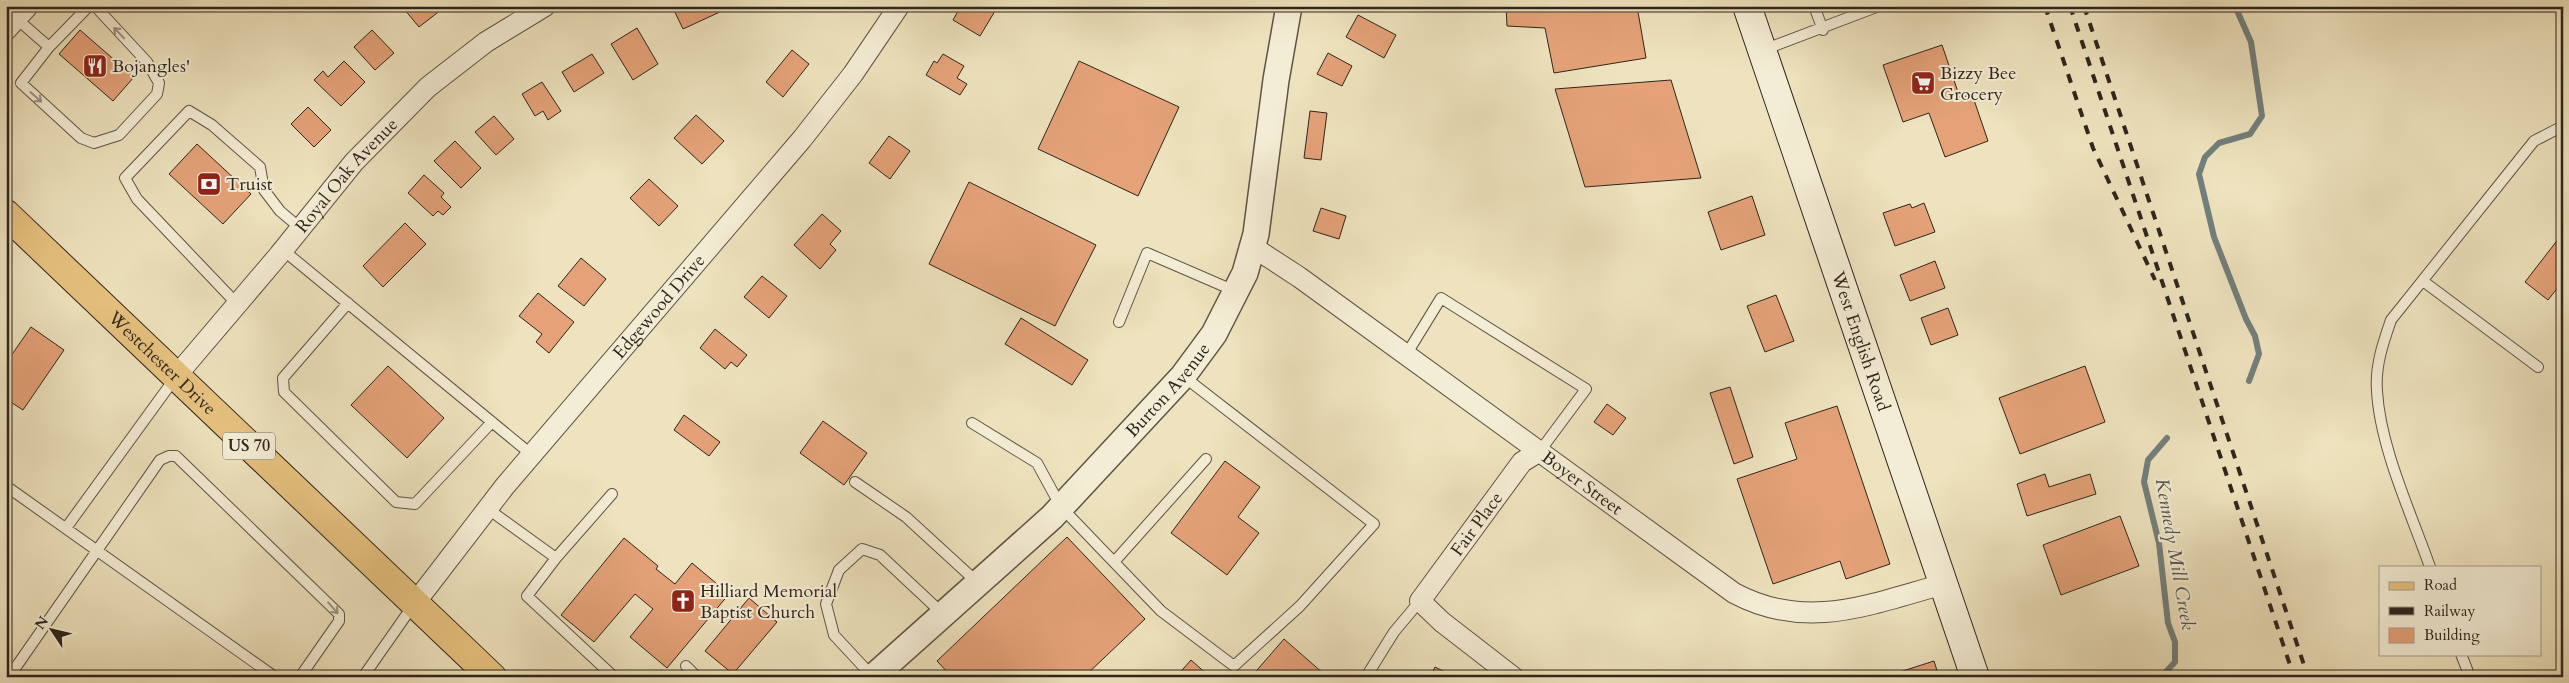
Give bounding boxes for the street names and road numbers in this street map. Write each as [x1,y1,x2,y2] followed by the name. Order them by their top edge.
[289,112,403,238] street label: Royal Oak Avenue
[607,249,711,364] street label: Edgewood Drive
[1825,267,1896,415] street label: West English Road
[102,305,222,421] street label: Westchester Drive
[1120,338,1216,443] street label: Burton Avenue
[223,432,275,460] road number: US 70
[1537,445,1628,521] street label: Boyer Street
[1445,487,1509,561] street label: Fair Place

